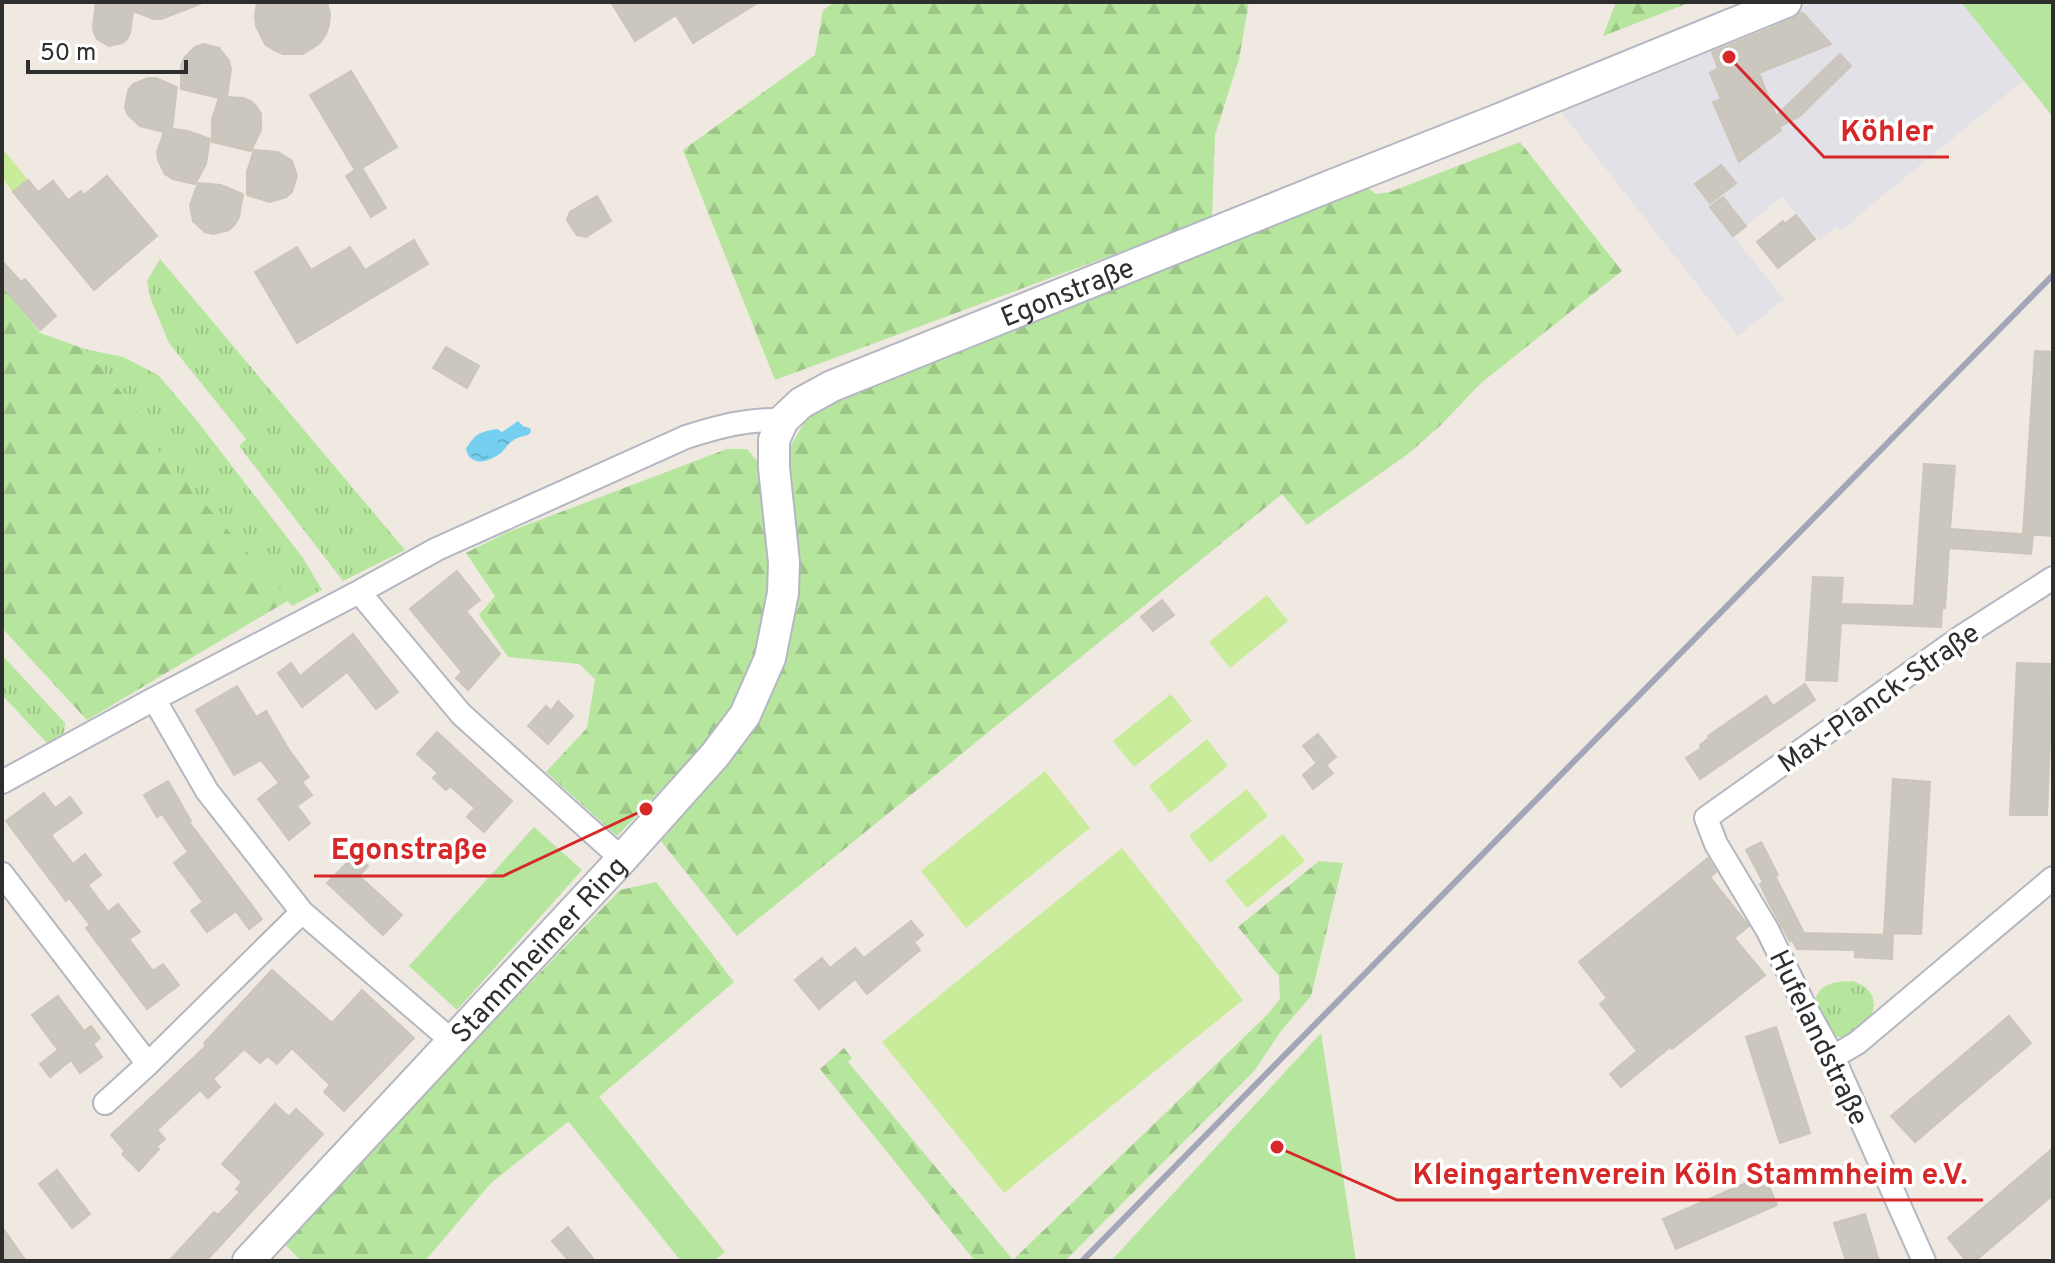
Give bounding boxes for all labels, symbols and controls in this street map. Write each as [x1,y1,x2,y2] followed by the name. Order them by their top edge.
[28,24,186,74] scale bar
[40,39,96,69] text: 50 m
[1824,103,1949,157] callout: Köhler
[1840,115,1934,152] text: Köhler
[996,251,1140,337] street label: Egonstraße
[1772,616,1988,783] street label: Max-Planck-Straße
[314,822,503,876] callout: Egonstraße
[331,833,487,870] text: Egonstraße
[444,850,636,1052] street label: Stammheimer Ring
[1759,944,1875,1132] street label: Hufelandstraße
[1397,1146,1983,1200] callout: Kleingartenverein Köln Stammheim e.V.
[1413,1158,1967,1195] text: Kleingartenverein Köln Stammheim e.V.

